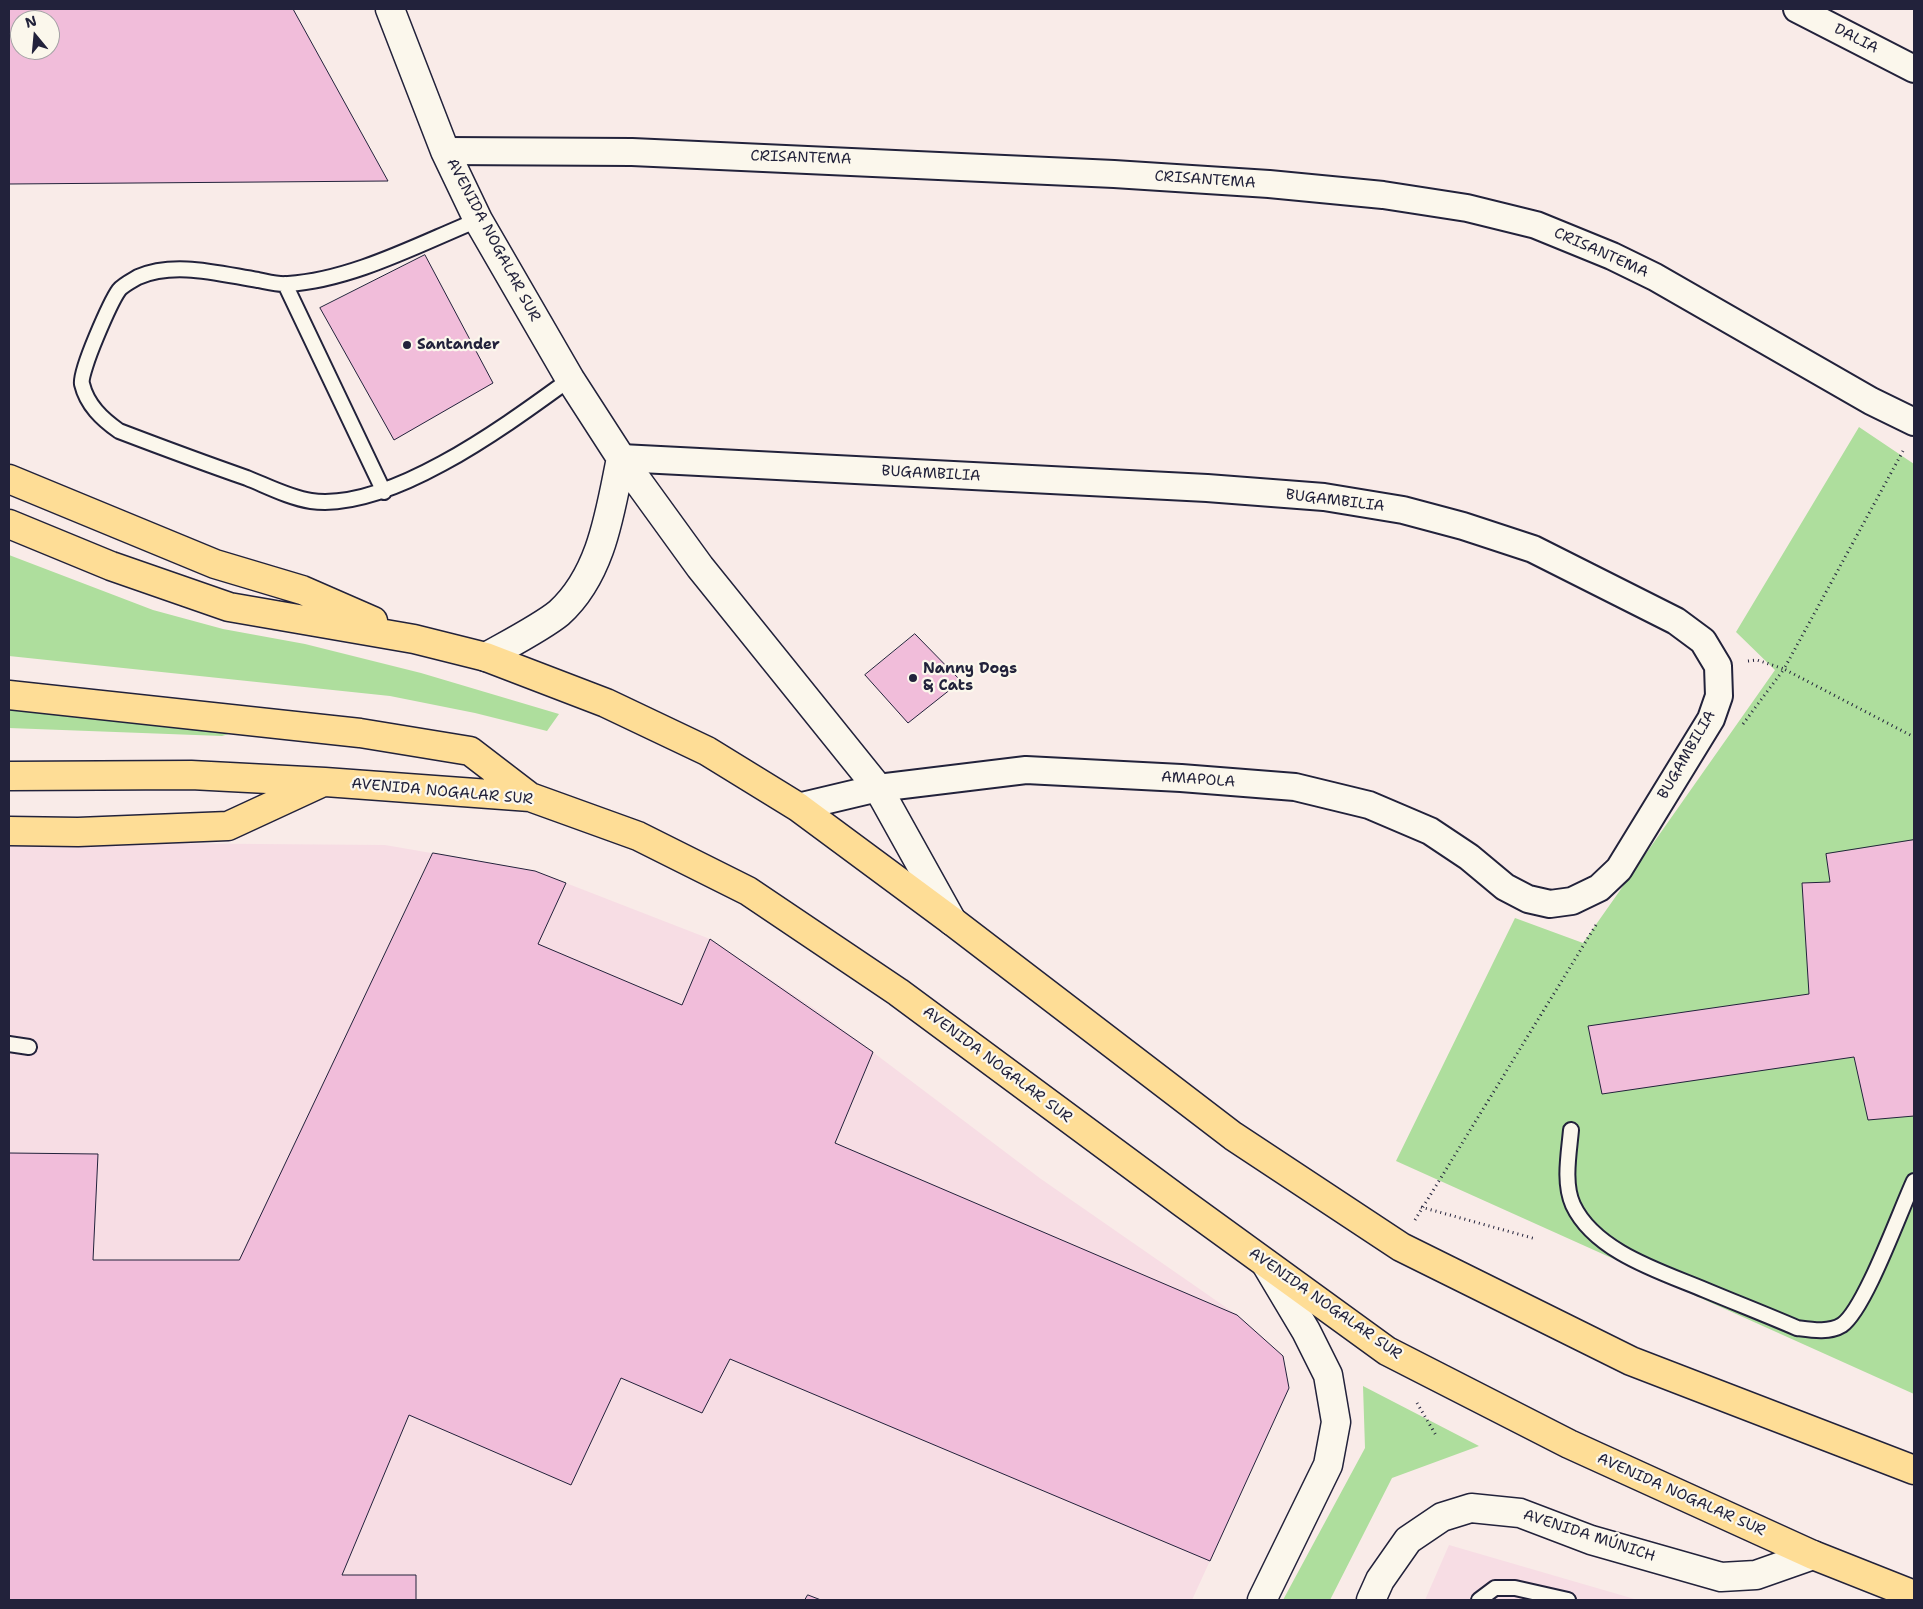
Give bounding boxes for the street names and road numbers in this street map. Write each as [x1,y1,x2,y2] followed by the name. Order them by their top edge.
[1831,20,1881,58] street label: DALIA
[750,147,852,169] street label: CRISANTEMA
[442,155,544,325] street label: AVENIDA NOGALAR SUR
[1154,167,1256,193] street label: CRISANTEMA
[1551,224,1651,282] street label: CRISANTEMA
[881,462,981,486] street label: BUGAMBILIA
[1285,486,1385,516] street label: BUGAMBILIA
[1654,708,1720,802] street label: BUGAMBILIA
[1160,768,1236,792] street label: AMAPOLA
[350,775,534,809] street label: AVENIDA NOGALAR SUR
[919,1003,1075,1127] street label: AVENIDA NOGALAR SUR
[1245,1244,1405,1364] street label: AVENIDA NOGALAR SUR
[1594,1450,1768,1540] street label: AVENIDA NOGALAR SUR
[1521,1506,1657,1566] street label: AVENIDA MÚNICH

